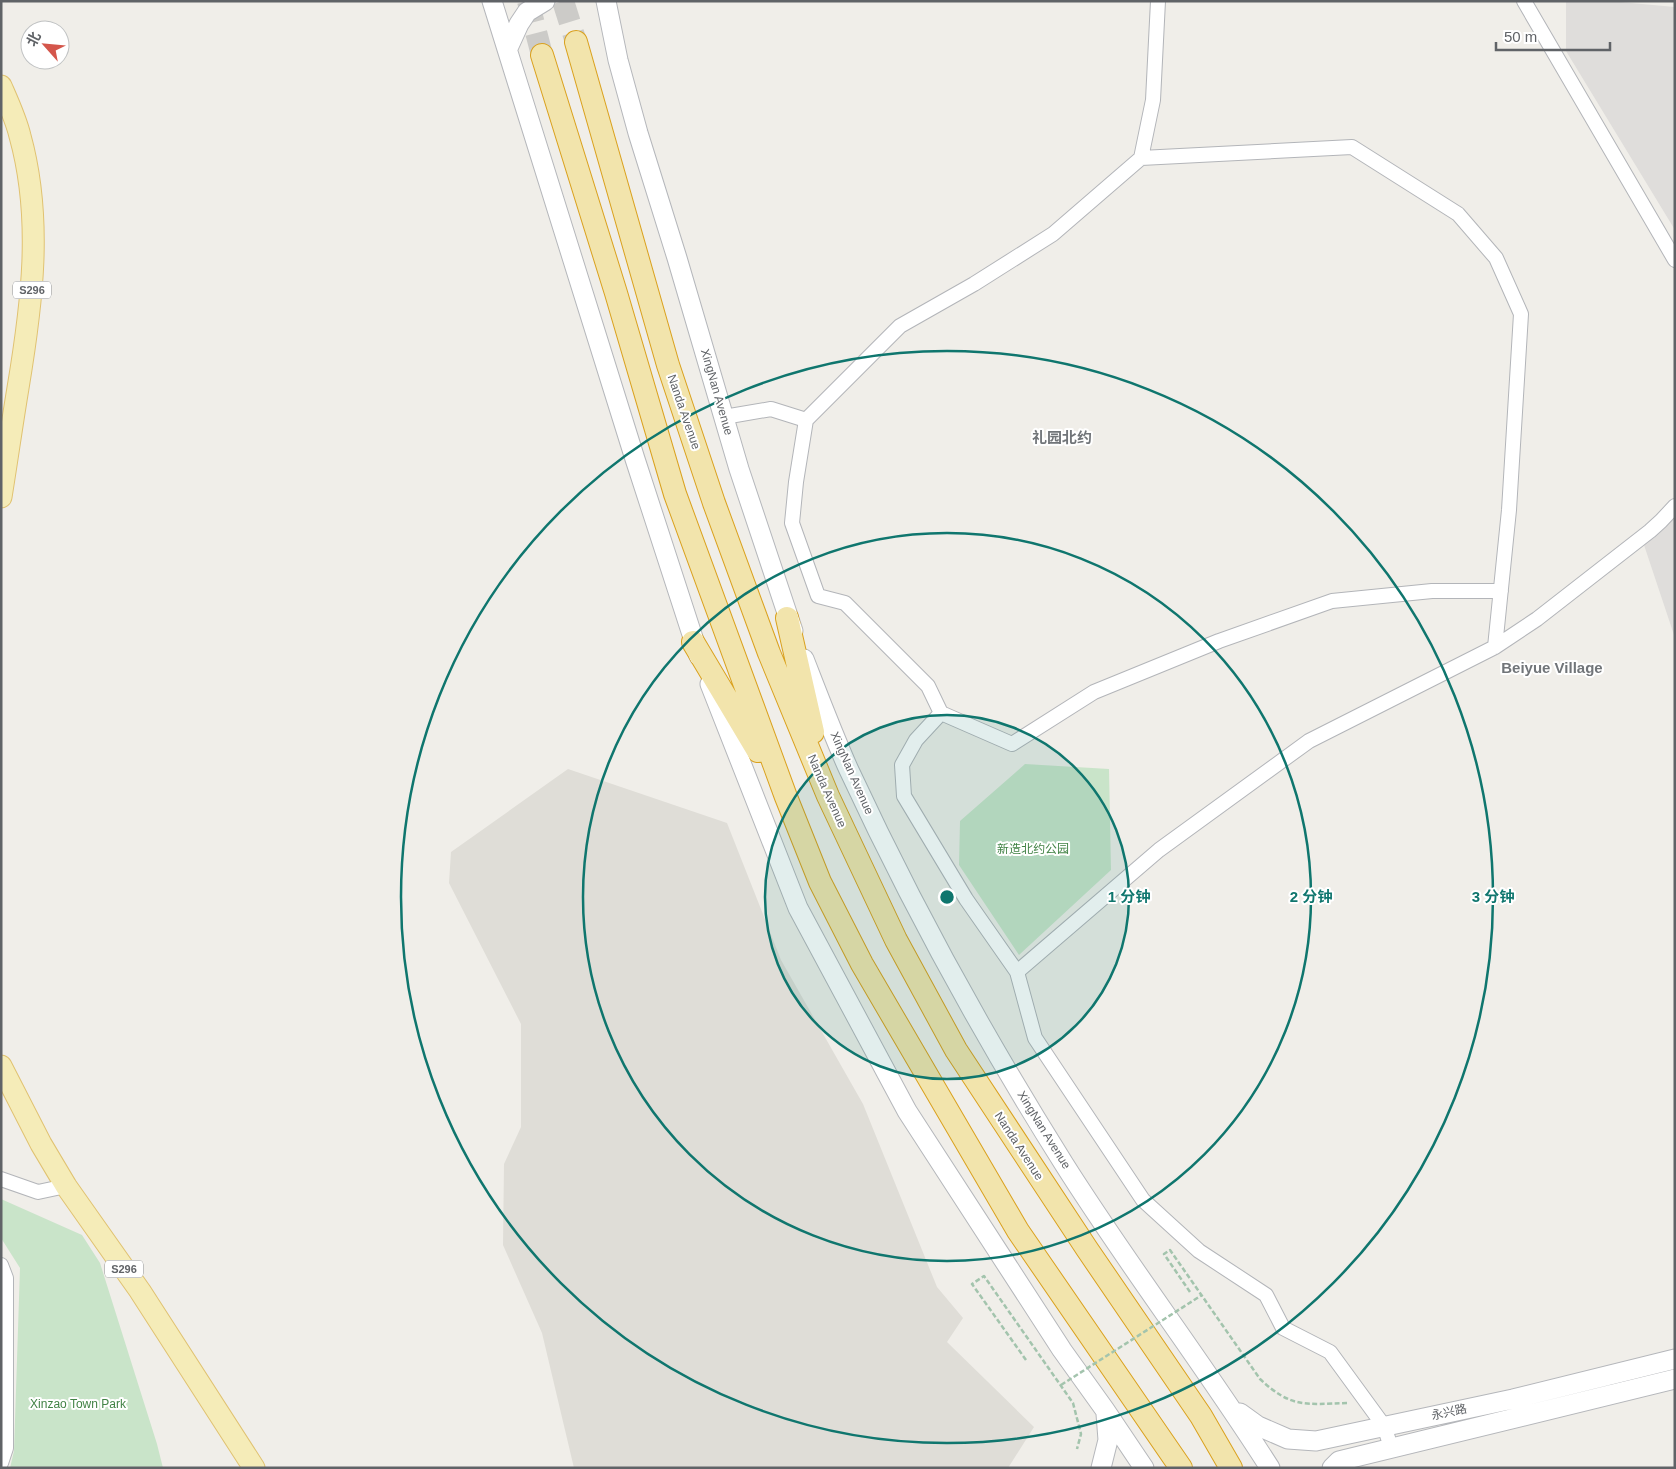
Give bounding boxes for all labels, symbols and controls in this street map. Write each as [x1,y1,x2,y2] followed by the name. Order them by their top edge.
[20,20,70,70] north arrow
[1496,20,1610,52] scale bar
[1504,28,1537,45] text: 50 m
[23,29,44,49] text: 北
[13,282,51,298] road number: S296
[698,347,736,437] street label: XingNan Avenue
[665,373,704,452] street label: Nanda Avenue
[1032,429,1092,446] district label: 礼园北约
[1501,659,1603,676] district label: Beiyue Village
[827,729,877,817] street label: XingNan Avenue
[805,752,849,830] street label: Nanda Avenue
[997,842,1069,856] park label: 新造北约公园
[938,888,956,906] centre of rings
[1108,888,1150,905] text: 1 分钟
[1290,888,1332,905] text: 2 分钟
[1472,888,1514,905] text: 3 分钟
[1014,1088,1074,1172] street label: XingNan Avenue
[992,1109,1046,1183] street label: Nanda Avenue
[105,1260,143,1278] road number: S296
[30,1397,127,1411] park label: Xinzao Town Park
[1430,1401,1468,1423] street label: 永兴路

